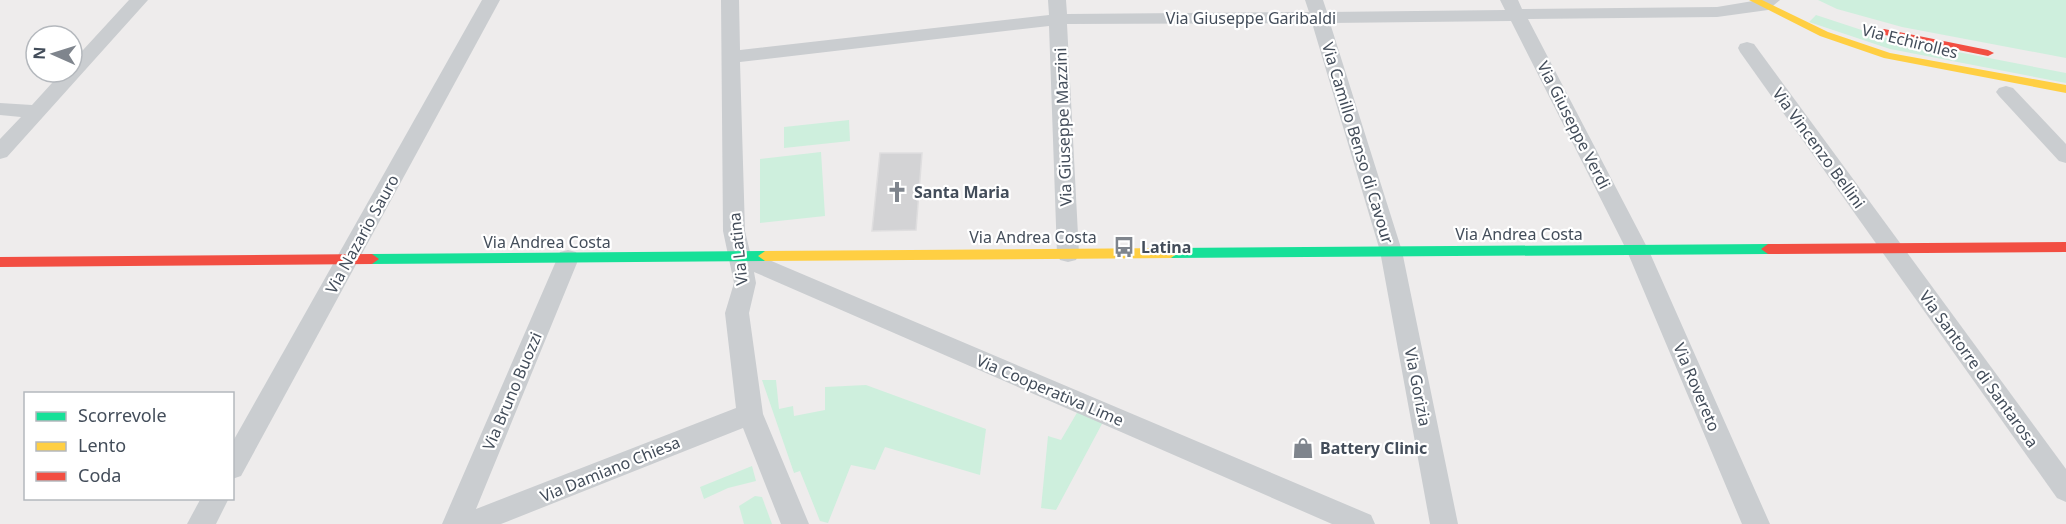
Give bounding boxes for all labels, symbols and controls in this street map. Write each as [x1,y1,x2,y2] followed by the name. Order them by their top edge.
[1166,7,1336,29] street label: Via Giuseppe Garibaldi
[1860,18,1960,64] street label: Via Echirolles
[24,24,84,84] north arrow
[1317,40,1399,247] street label: Via Camillo Benso di Cavour
[28,46,50,60] text: N
[1049,47,1077,207] street label: Via Giuseppe Mazzini
[1532,57,1616,193] street label: Via Giuseppe Verdi
[1768,83,1870,213] street label: Via Vincenzo Bellini
[320,171,404,297] street label: Via Nazario Sauro
[885,180,909,204] church icon: Santa Maria
[914,181,1010,203] place label: Santa Maria
[723,212,753,286] street label: Via Latina
[1455,223,1583,245] street label: Via Andrea Costa
[969,226,1097,248] street label: Via Andrea Costa
[483,231,611,253] street label: Via Andrea Costa
[1112,235,1136,259] bus stop icon: Latina
[1141,236,1191,258] place label: Latina
[1915,286,2043,452] street label: Via Santorre di Santarosa
[477,328,547,454] street label: Via Bruno Buozzi
[1668,339,1726,435] street label: Via Rovereto
[1400,346,1436,428] street label: Via Gorizia
[973,349,1127,431] street label: Via Cooperativa Lime
[24,392,234,500] legend
[78,403,167,427] text: Scorrevole
[537,431,683,507] street label: Via Damiano Chiesa
[78,433,126,457] text: Lento
[1291,436,1315,460] shop icon: Battery Clinic
[1320,437,1427,459] place label: Battery Clinic
[78,463,121,487] text: Coda

